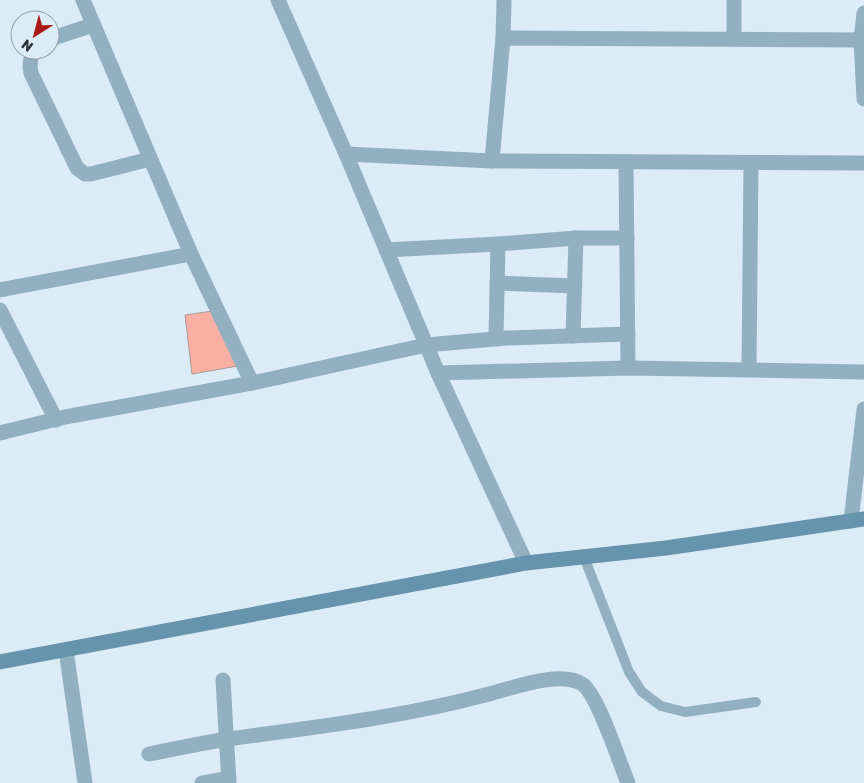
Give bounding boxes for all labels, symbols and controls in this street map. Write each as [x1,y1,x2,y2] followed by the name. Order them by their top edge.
[10,10,60,60] north arrow
[19,35,37,55] text: N

